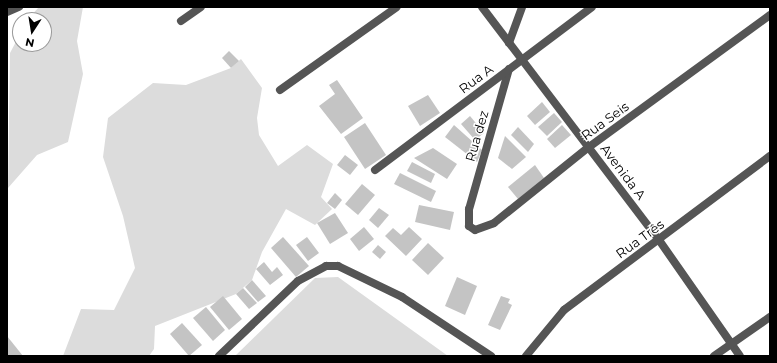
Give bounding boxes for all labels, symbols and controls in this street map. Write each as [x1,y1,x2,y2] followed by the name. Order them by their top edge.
[12,12,52,52] north arrow
[24,35,36,51] text: N
[456,61,496,97] street label: Rua A
[578,99,632,143] street label: Rua Seis
[462,109,492,163] street label: Rua dez
[597,141,649,203] street label: Avenida A
[613,216,667,262] street label: Rua Três

